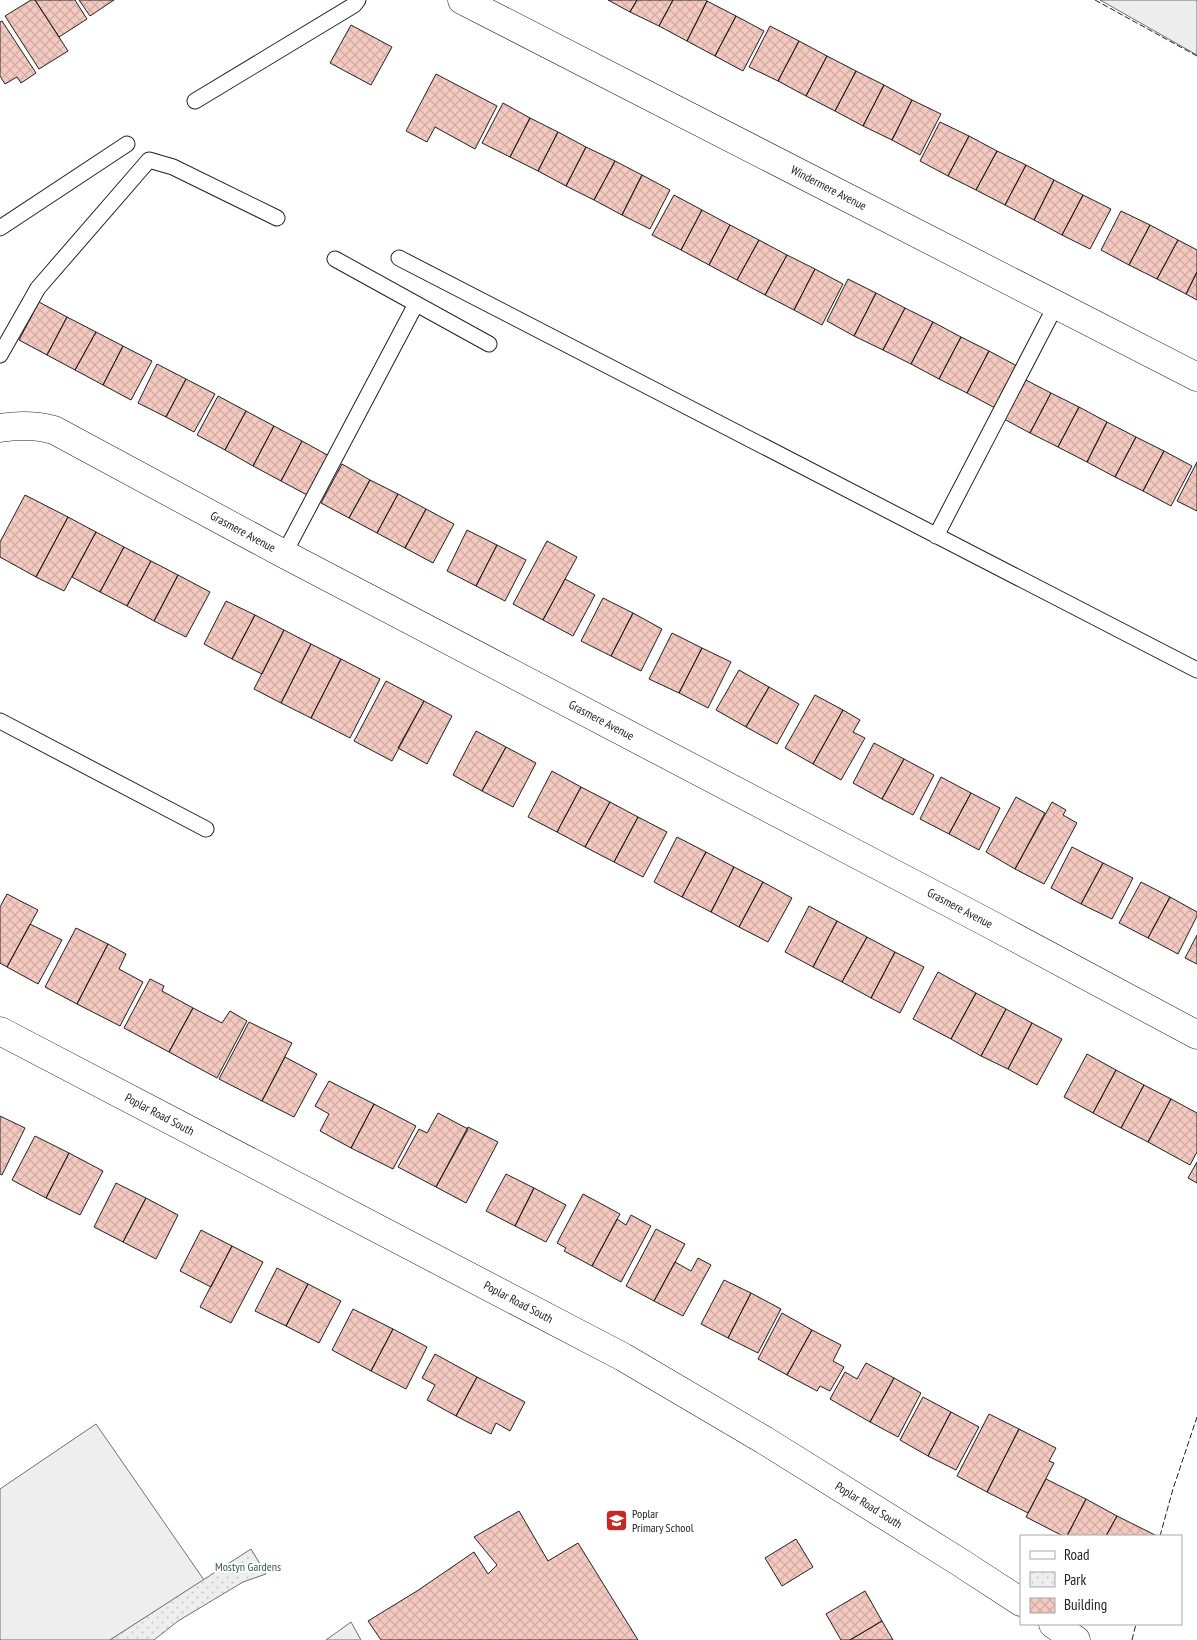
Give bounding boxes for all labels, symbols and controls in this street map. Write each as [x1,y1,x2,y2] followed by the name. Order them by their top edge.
[788,162,869,213] street label: Windermere Avenue
[208,508,278,555] street label: Grasmere Avenue
[566,697,637,743] street label: Grasmere Avenue
[925,885,996,931] street label: Grasmere Avenue
[123,1090,197,1138] street label: Poplar Road South
[481,1277,556,1326] street label: Poplar Road South
[833,1478,905,1531] street label: Poplar Road South
[632,1506,694,1535] place label: Poplar Primary School
[604,1509,628,1533] school or university icon: Poplar Primary School
[1020,1535,1182,1625] legend
[1064,1545,1090,1564] text: Road
[215,1559,281,1574] park label: Mostyn Gardens
[1064,1570,1086,1589] text: Park
[1064,1595,1107,1614] text: Building

